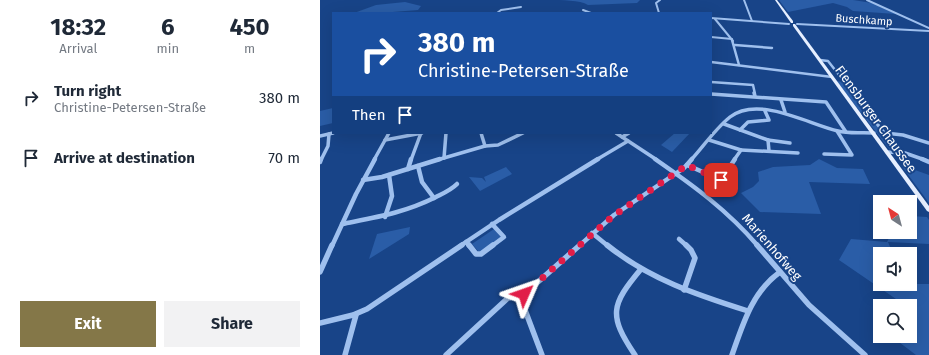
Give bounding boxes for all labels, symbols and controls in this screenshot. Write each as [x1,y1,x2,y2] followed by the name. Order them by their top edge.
[835,12,893,28] street label: Buschkamp
[50,13,106,41] text: 18:32
[161,13,175,41] text: 6
[229,13,270,41] text: 450
[418,26,496,59] text: 380 m
[352,28,404,80] icon: right
[59,41,97,56] text: Arrival
[157,41,179,56] text: min
[244,41,255,56] text: m
[418,60,629,82] text: Christine-Petersen-Straße
[832,63,920,175] street label: Flensburger Chaussee
[54,82,121,100] text: Turn right
[20,87,42,109] icon: right
[259,89,300,107] text: 380 m
[54,100,206,115] text: Christine-Petersen-Straße
[394,104,416,126] icon: arrive
[352,106,386,124] text: Then
[20,147,42,169] icon: arrive
[54,149,195,167] text: Arrive at destination
[268,149,300,167] text: 70 m
[704,163,738,197] pin
[710,169,732,191] icon: arrive
[873,195,917,239] north arrow
[873,195,917,343] map controls
[739,211,805,284] street label: Marienhofweg
[873,247,917,291] button: sound
[503,273,545,315] position arrow
[873,299,917,343] button: search
[20,301,156,347] button: Exit
[164,301,300,347] button: Share

